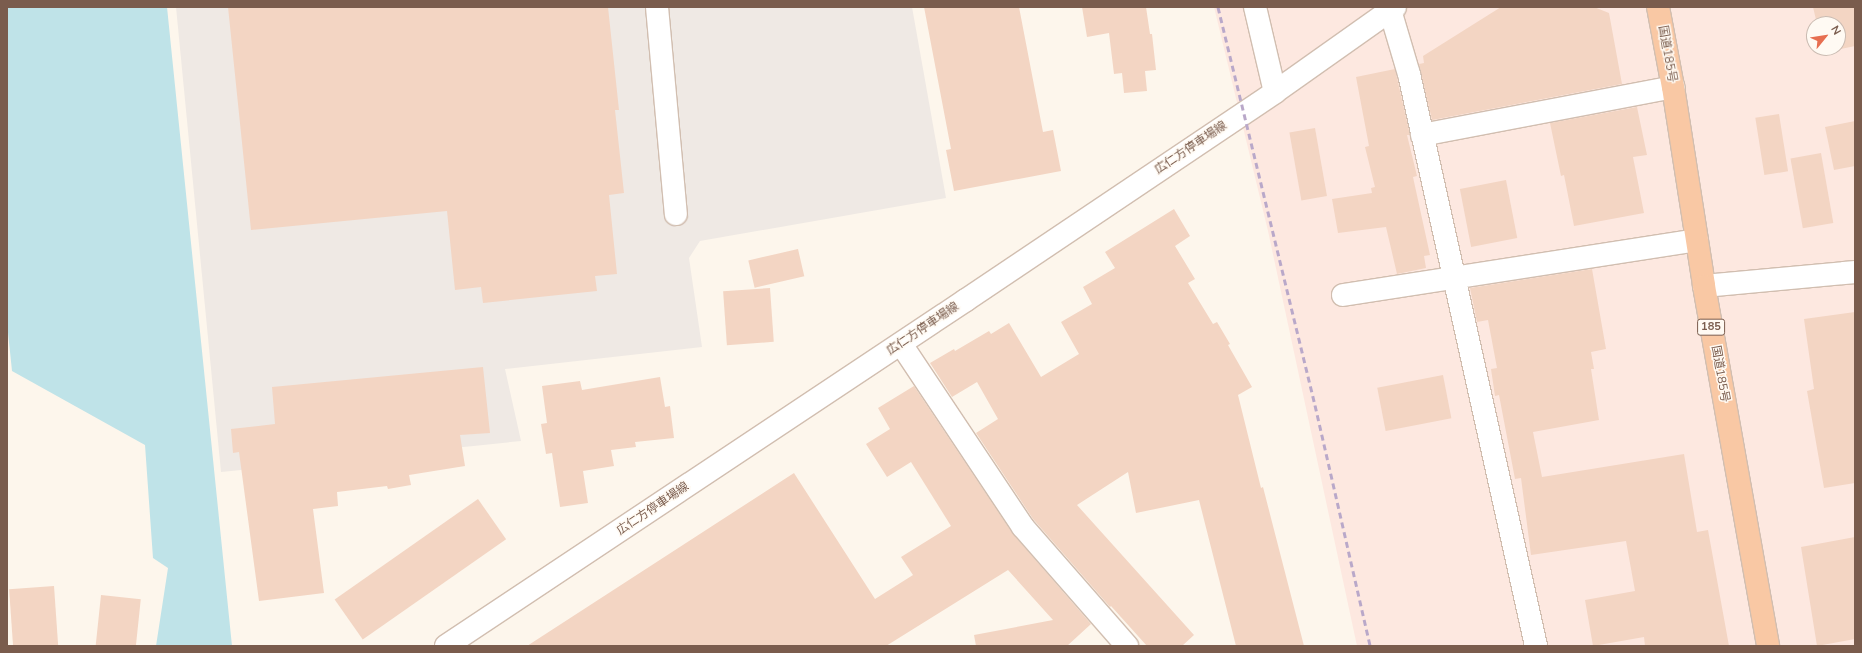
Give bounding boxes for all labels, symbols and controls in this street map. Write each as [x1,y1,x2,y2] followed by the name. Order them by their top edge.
[1806,16,1846,56] north arrow
[1827,23,1845,38] text: N
[1655,24,1679,84] street label: 国道185号
[1152,119,1230,177] street label: 広仁方停車場線
[884,300,962,358] street label: 広仁方停車場線
[1697,318,1725,336] road number: 185
[1708,344,1732,404] street label: 国道185号
[614,480,692,538] street label: 広仁方停車場線

